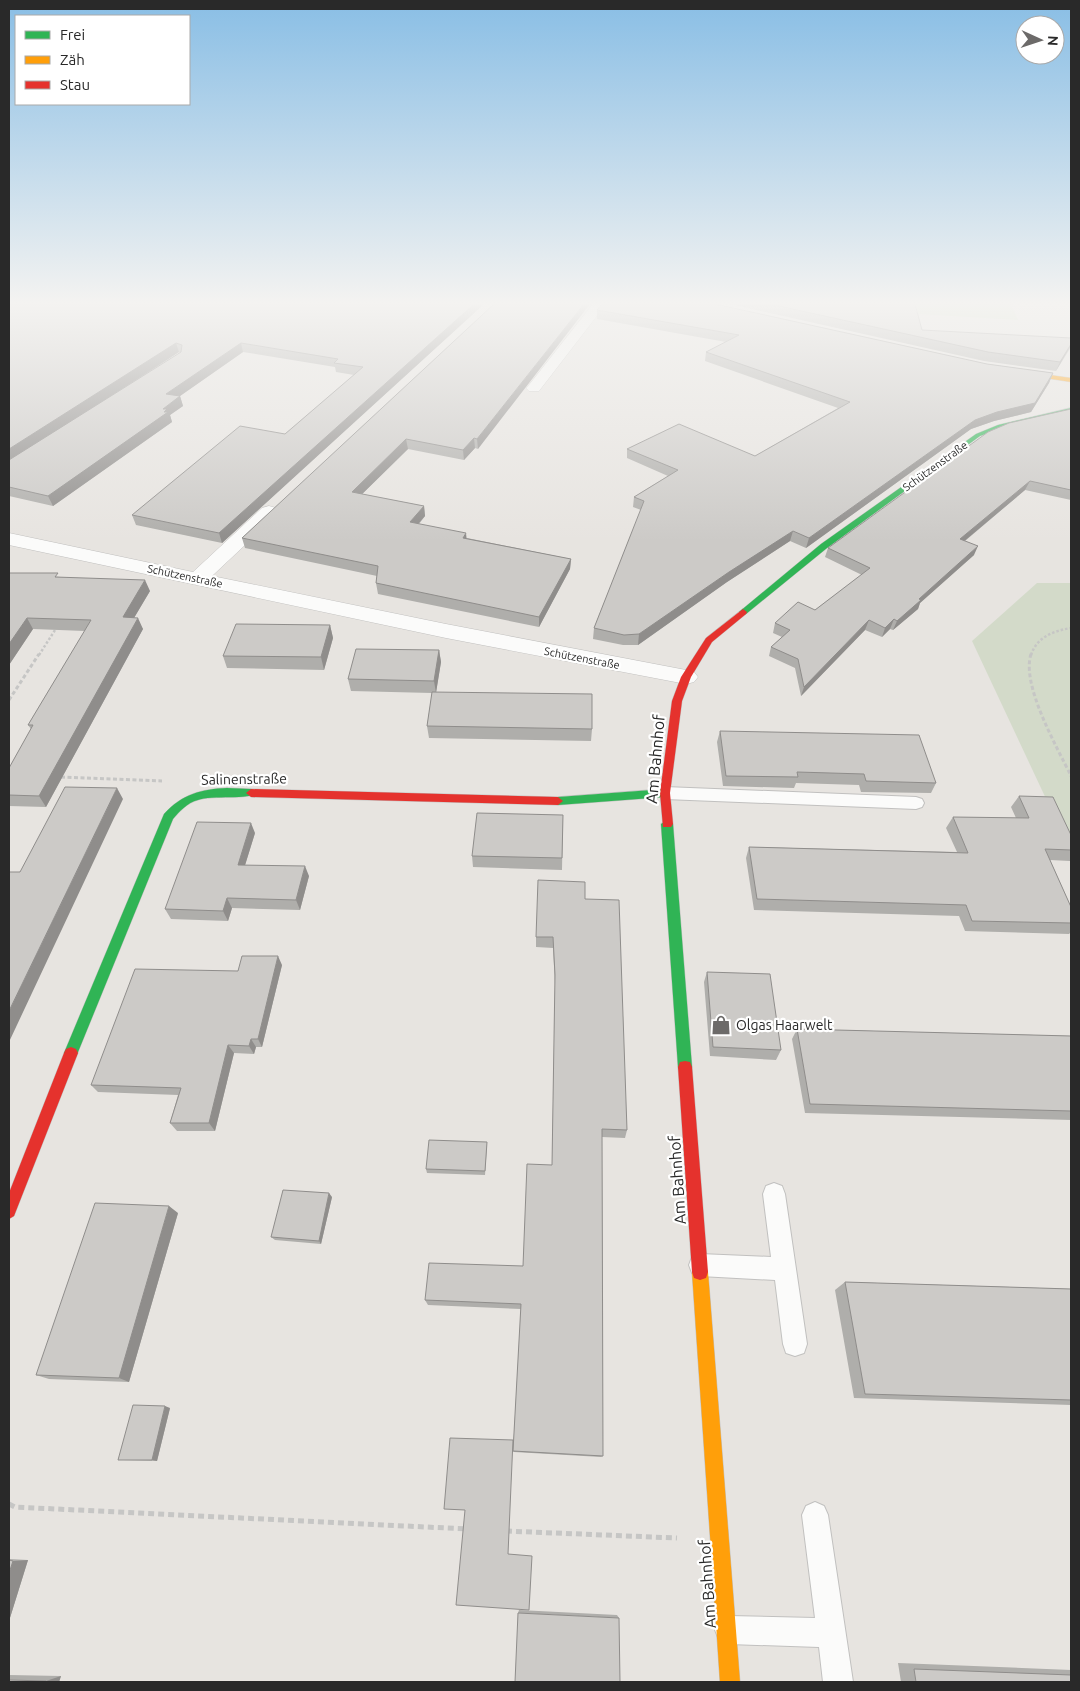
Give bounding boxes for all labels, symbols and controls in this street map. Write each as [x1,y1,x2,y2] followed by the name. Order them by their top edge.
[15,15,190,105] legend
[1015,15,1065,65] north arrow
[60,26,85,43] text: Frei
[1045,35,1061,46] text: N
[60,51,85,68] text: Zäh
[60,76,90,93] text: Stau
[900,439,970,493] street label: Schützenstraße
[146,562,224,590] street label: Schützenstraße
[543,645,621,671] street label: Schützenstraße
[642,713,668,804] street label: Am Bahnhof
[201,770,287,788] street label: Salinenstraße
[710,1014,732,1036] shop icon: Olgas Haarwelt
[736,1017,833,1033] place label: Olgas Haarwelt
[665,1134,689,1225] street label: Am Bahnhof
[695,1538,719,1629] street label: Am Bahnhof

